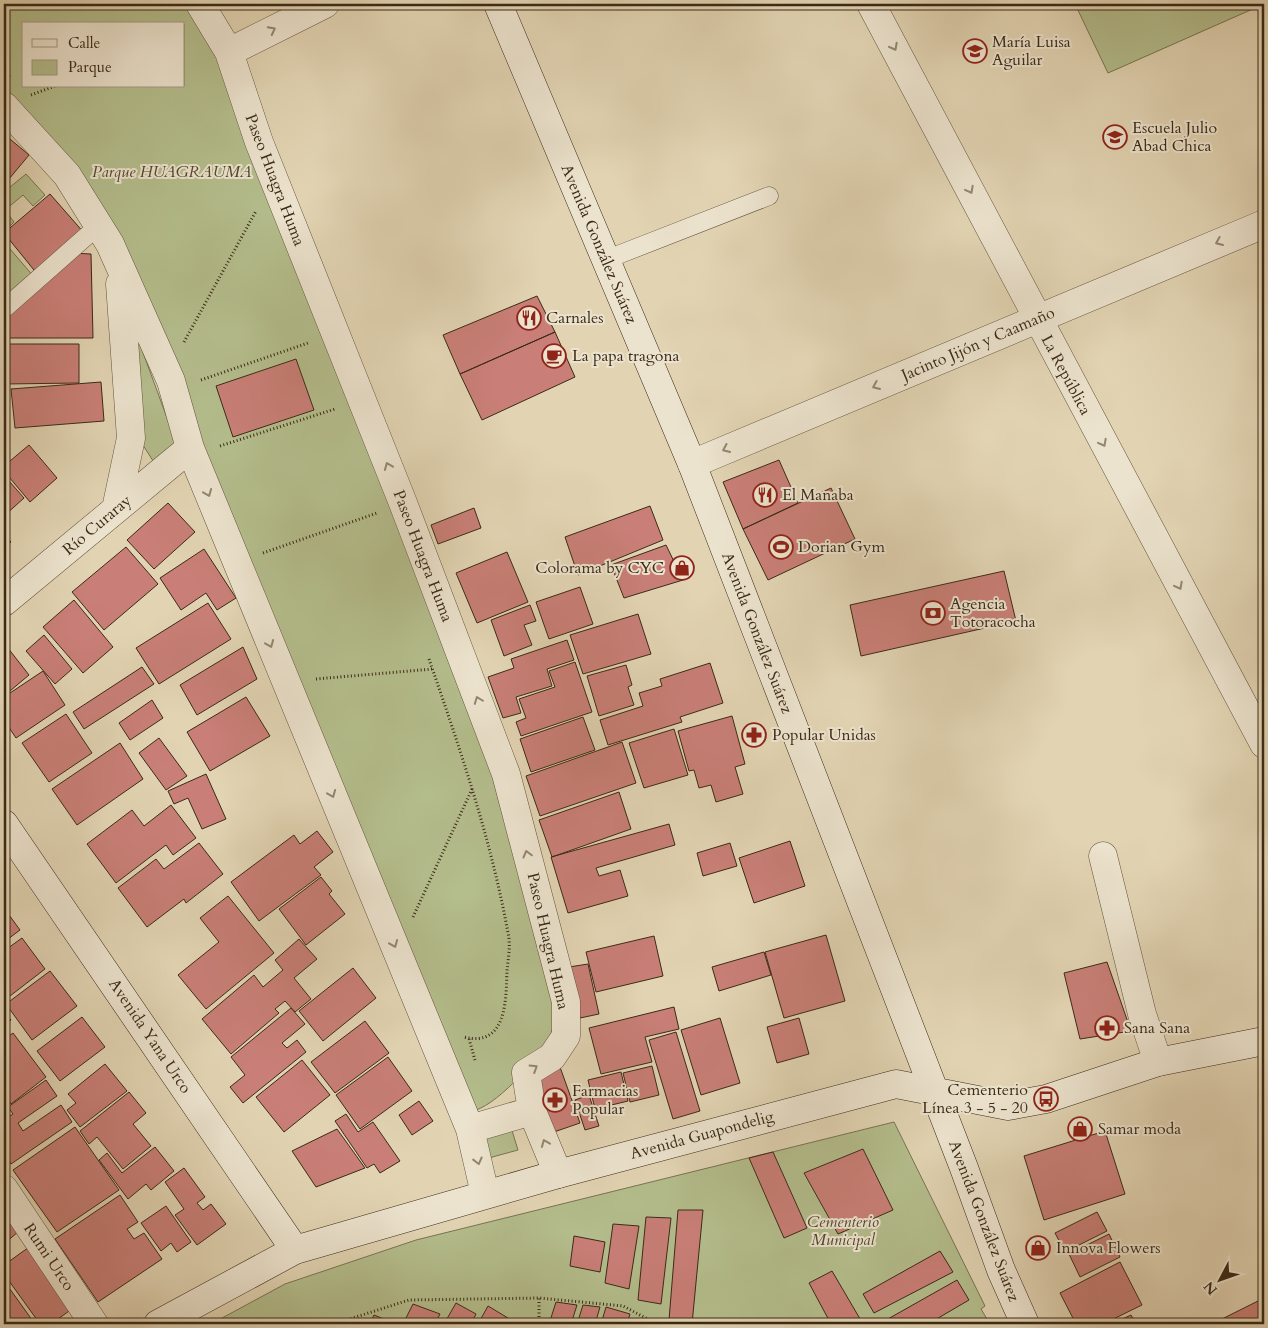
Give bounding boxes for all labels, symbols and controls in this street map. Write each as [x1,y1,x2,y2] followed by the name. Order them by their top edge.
[22,22,185,88] legend
[267,26,276,36] one-way arrow
[992,31,1071,71] place label: María Luisa Aguilar
[68,33,101,53] text: Calle
[962,38,988,64] school or university icon: María Luisa Aguilar
[888,42,898,51] one-way arrow
[68,57,112,77] text: Parque
[240,111,310,249] street label: Paseo Huagra Huma
[1132,117,1218,157] place label: Escuela Julio Abad Chica
[1102,124,1128,150] school or university icon: Escuela Julio Abad Chica
[92,161,252,183] park label: Parque HUAGRAUMA
[555,161,643,327] street label: Avenida González Suárez
[964,185,974,194] one-way arrow
[1215,236,1224,247] one-way arrow
[896,302,1058,387] street label: Jacinto Jijón y Caamaño
[516,305,542,331] restaurant icon: Carnales
[546,307,604,329] place label: Carnales
[1036,331,1096,419] street label: La República
[541,343,567,369] cafe icon: La papa tragona
[572,345,680,367] place label: La papa tragona
[872,380,881,390] one-way arrow
[1096,437,1106,446] one-way arrow
[722,443,731,454] one-way arrow
[384,462,395,471] one-way arrow
[752,482,778,508] restaurant icon: El Manaba
[782,484,854,506] place label: El Manaba
[388,487,458,625] street label: Paseo Huagra Huma
[202,488,213,497] one-way arrow
[58,489,136,560] street label: Río Curaray
[768,534,794,560] sports icon: Dorian Gym
[798,536,885,558] place label: Dorian Gym
[716,549,798,717] street label: Avenida González Suárez
[669,555,695,581] shop icon: Colorama by CYC
[535,557,664,579] place label: Colorama by CYC
[1173,581,1183,590] one-way arrow
[950,593,1036,633] place label: Agencia Totoracocha
[920,600,946,626] bank icon: Agencia Totoracocha
[264,639,274,648] one-way arrow
[474,696,484,705] one-way arrow
[741,722,767,748] pharmacy icon: Popular Unidas
[772,724,876,746] place label: Popular Unidas
[326,789,336,798] one-way arrow
[522,850,533,859] one-way arrow
[522,871,574,1012] street label: Paseo Huagra Huma
[388,939,398,948] one-way arrow
[103,974,197,1098] street label: Avenida Yana Urco
[1094,1015,1120,1041] pharmacy icon: Sana Sana
[1124,1017,1190,1039] place label: Sana Sana
[529,1064,538,1074] one-way arrow
[922,1079,1028,1119] place label: Cementerio Línea 3 - 5 - 20
[572,1080,638,1120] place label: Farmacias Popular
[1033,1086,1059,1112] bus stop icon: Cementerio Línea 3 - 5 - 20
[542,1087,568,1113] pharmacy icon: Farmacias Popular
[628,1105,776,1165] street label: Avenida Guapondelig
[1067,1116,1093,1142] shop icon: Samar moda
[1098,1118,1181,1140] place label: Samar moda
[943,1137,1025,1305] street label: Avenida González Suárez
[541,1139,551,1147] one-way arrow
[472,1157,483,1166] one-way arrow
[807,1211,880,1251] park label: Cementerio Municipal
[18,1219,80,1295] street label: Rumi Urco
[1025,1235,1051,1261] shop icon: Innova Flowers
[1056,1237,1161,1259] place label: Innova Flowers
[1196,1256,1246,1306] north arrow
[1199,1277,1222,1299] text: N

